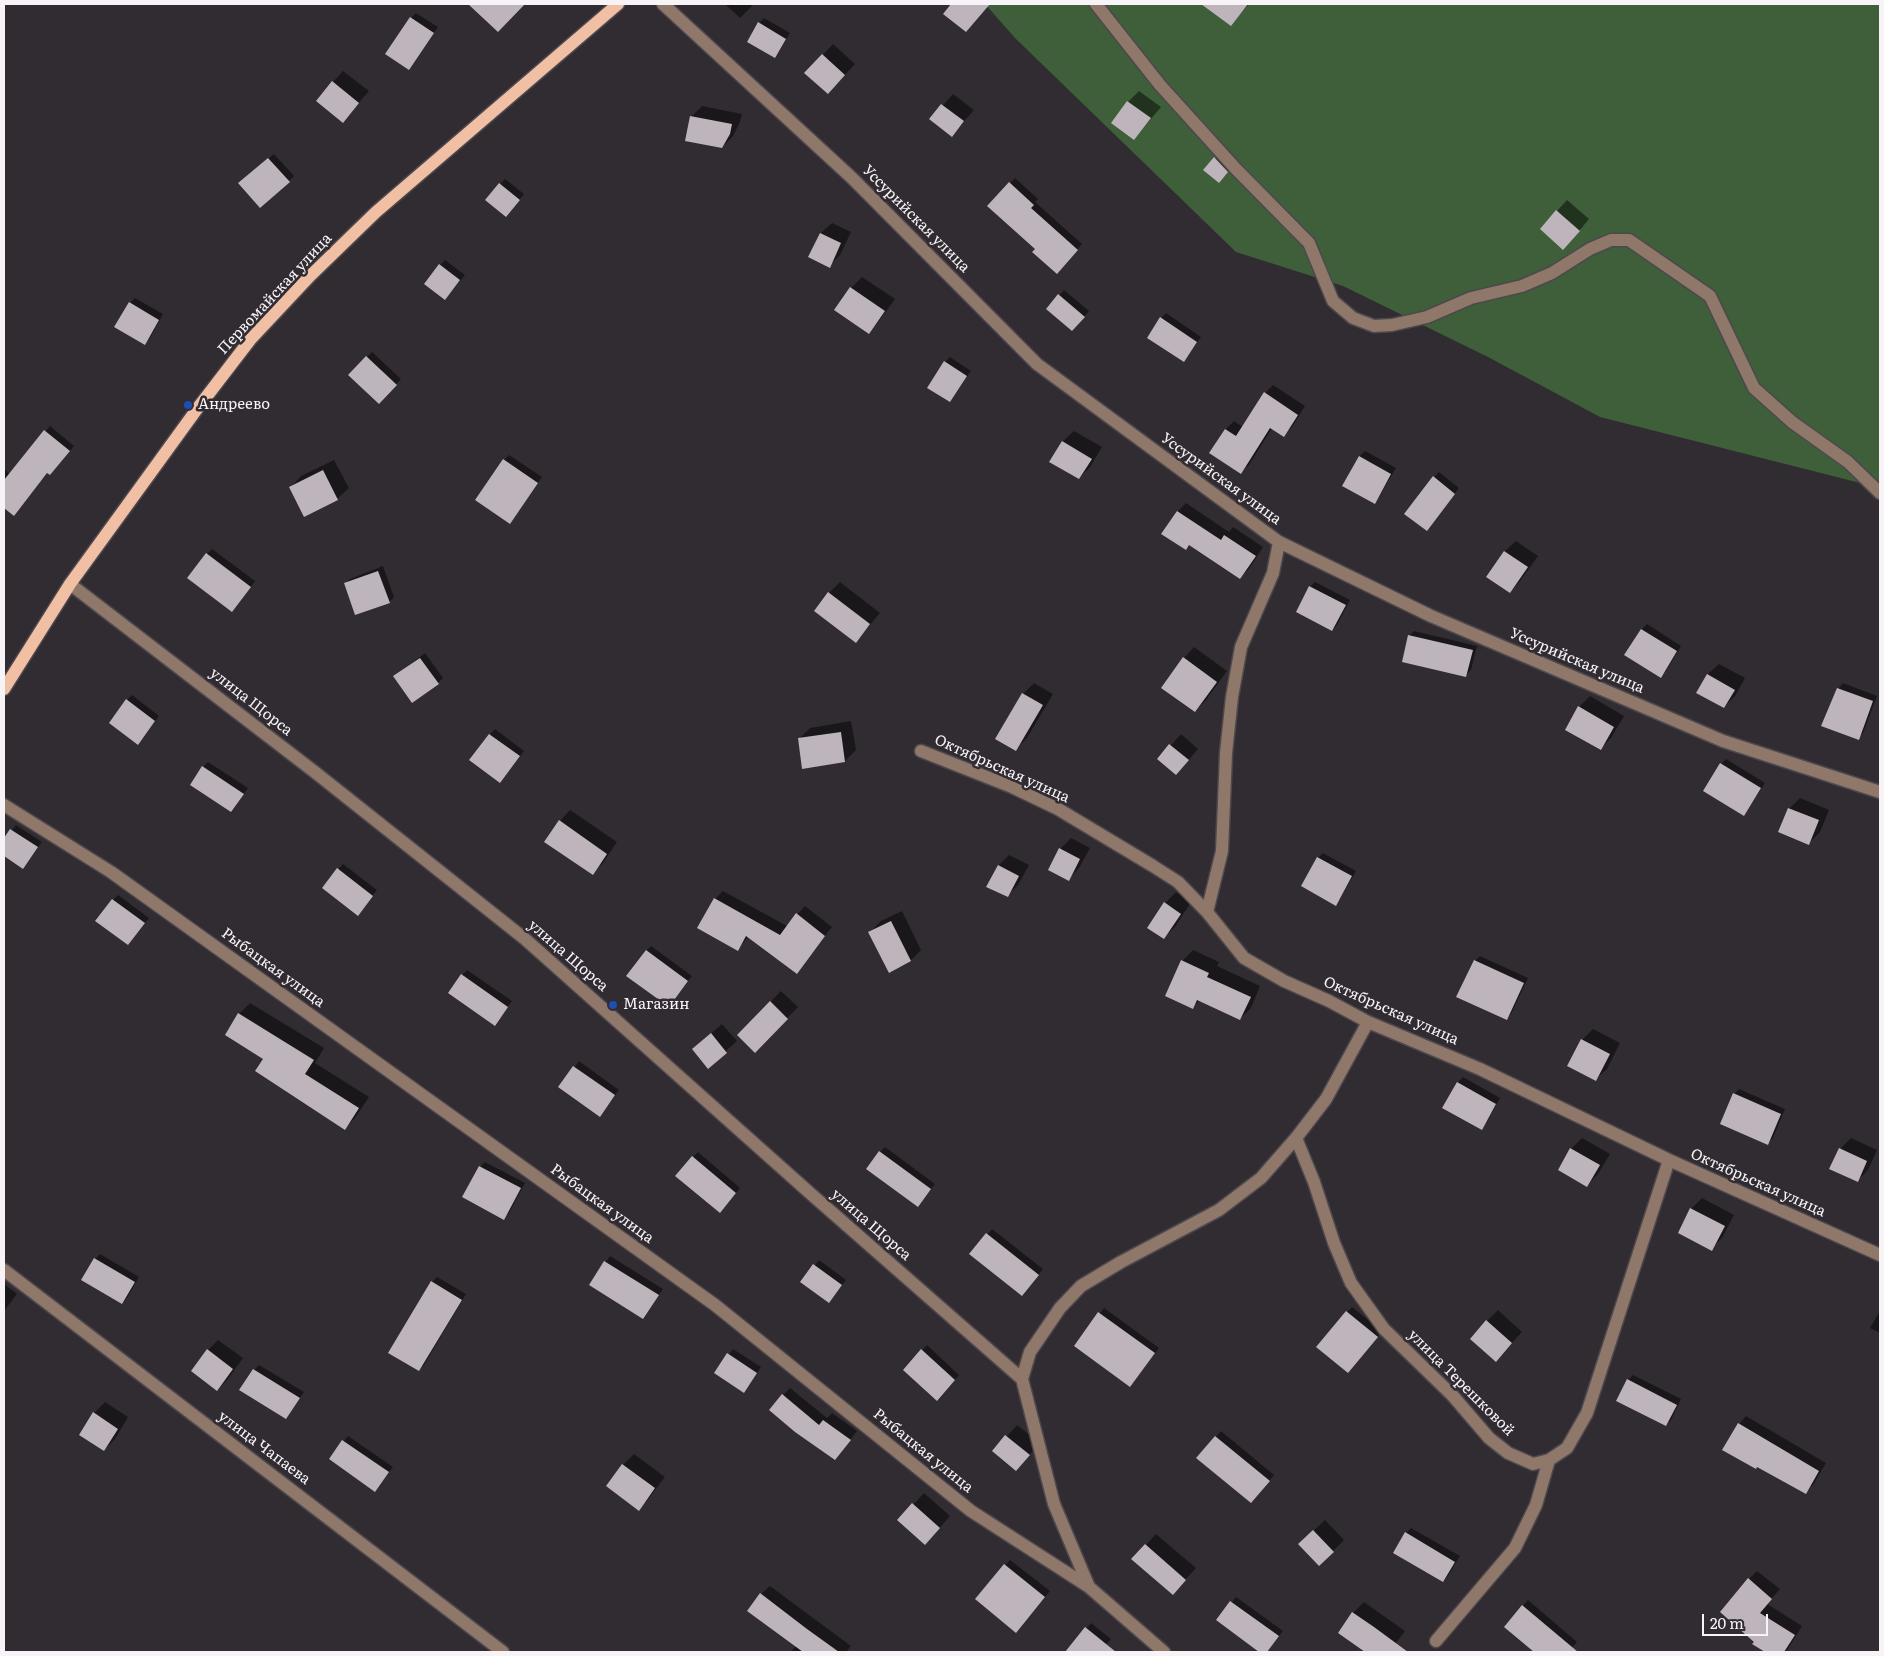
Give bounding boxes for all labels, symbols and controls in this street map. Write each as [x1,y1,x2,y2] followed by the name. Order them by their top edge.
[859,162,973,276] street label: Уссурийская улица
[214,230,336,358] street label: Первомайская улица
[198,396,270,414] place label: Андреево
[182,399,194,411] marker: Андреево
[1157,429,1285,529] street label: Уссурийская улица
[1507,625,1647,697] street label: Уссурийская улица
[206,664,296,740] street label: улица Щорса
[932,731,1072,807] street label: Октябрьская улица
[524,916,612,996] street label: улица Щорса
[218,924,328,1012] street label: Рыбацкая улица
[1321,973,1461,1049] street label: Октябрьская улица
[623,996,689,1014] place label: Магазин
[607,999,619,1011] marker: Магазин
[1688,1145,1828,1221] street label: Октябрьская улица
[547,1160,657,1248] street label: Рыбацкая улица
[827,1185,915,1265] street label: улица Щорса
[1404,1326,1518,1440] street label: улица Терешковой
[869,1405,977,1497] street label: Рыбацкая улица
[214,1407,314,1489] street label: улица Чапаева
[1704,1604,1770,1636] scale bar
[1710,1611,1744,1634] text: 20 m

